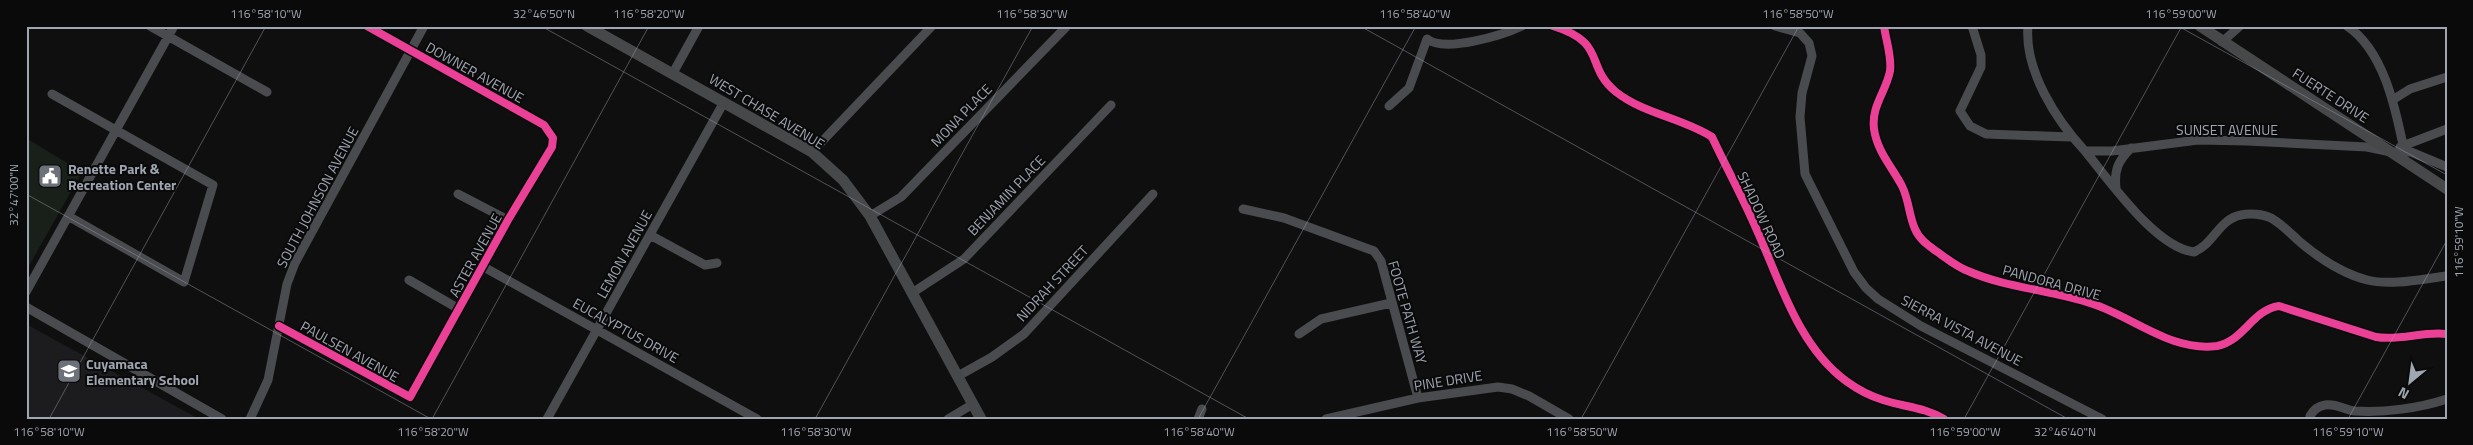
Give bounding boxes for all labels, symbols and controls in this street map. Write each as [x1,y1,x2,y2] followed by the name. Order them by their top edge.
[230,4,302,23] text: 116°58'10"W
[513,4,575,23] text: 32°46'50"N
[613,4,685,23] text: 116°58'20"W
[996,4,1068,23] text: 116°58'30"W
[1379,4,1451,23] text: 116°58'40"W
[1762,4,1834,23] text: 116°58'50"W
[2145,4,2217,23] text: 116°59'00"W
[422,36,528,108] street label: DOWNER AVENUE
[2288,62,2374,128] street label: FUERTE DRIVE
[705,68,829,154] street label: WEST CHASE AVENUE
[926,79,997,151] street label: MONA PLACE
[2176,119,2278,140] street label: SUNSET AVENUE
[271,122,363,271] street label: SOUTH JOHNSON AVENUE
[962,150,1050,240] street label: BENJAMIN PLACE
[68,158,176,195] place label: Renette Park & Recreation Center
[37,163,63,189] public building icon: Renette Park & Recreation Center
[4,164,23,226] text: 32°47'00"N
[1733,168,1791,262] street label: SHADOW ROAD
[591,206,657,302] street label: LEMON AVENUE
[2449,206,2468,278] text: 116°59'10"W
[443,209,507,301] street label: ASTER AVENUE
[1011,240,1093,326] street label: NIDRAH STREET
[1383,258,1433,366] street label: FOOTE PATH WAY
[2001,259,2104,305] street label: PANDORA DRIVE
[1898,289,2027,371] street label: SIERRA VISTA AVENUE
[569,292,683,368] street label: EUCALYPTUS DRIVE
[297,315,403,387] street label: PAULSEN AVENUE
[86,353,199,390] place label: Cuyamaca Elementary School
[56,358,82,384] school or university icon: Cuyamaca Elementary School
[2386,358,2436,408] north arrow
[1412,364,1484,396] street label: PINE DRIVE
[2394,382,2413,405] text: N
[13,422,85,441] text: 116°58'10"W
[397,422,469,441] text: 116°58'20"W
[780,422,852,441] text: 116°58'30"W
[1163,422,1235,441] text: 116°58'40"W
[1546,422,1618,441] text: 116°58'50"W
[1929,422,2001,441] text: 116°59'00"W
[2034,422,2096,441] text: 32°46'40"N
[2312,422,2384,441] text: 116°59'10"W

